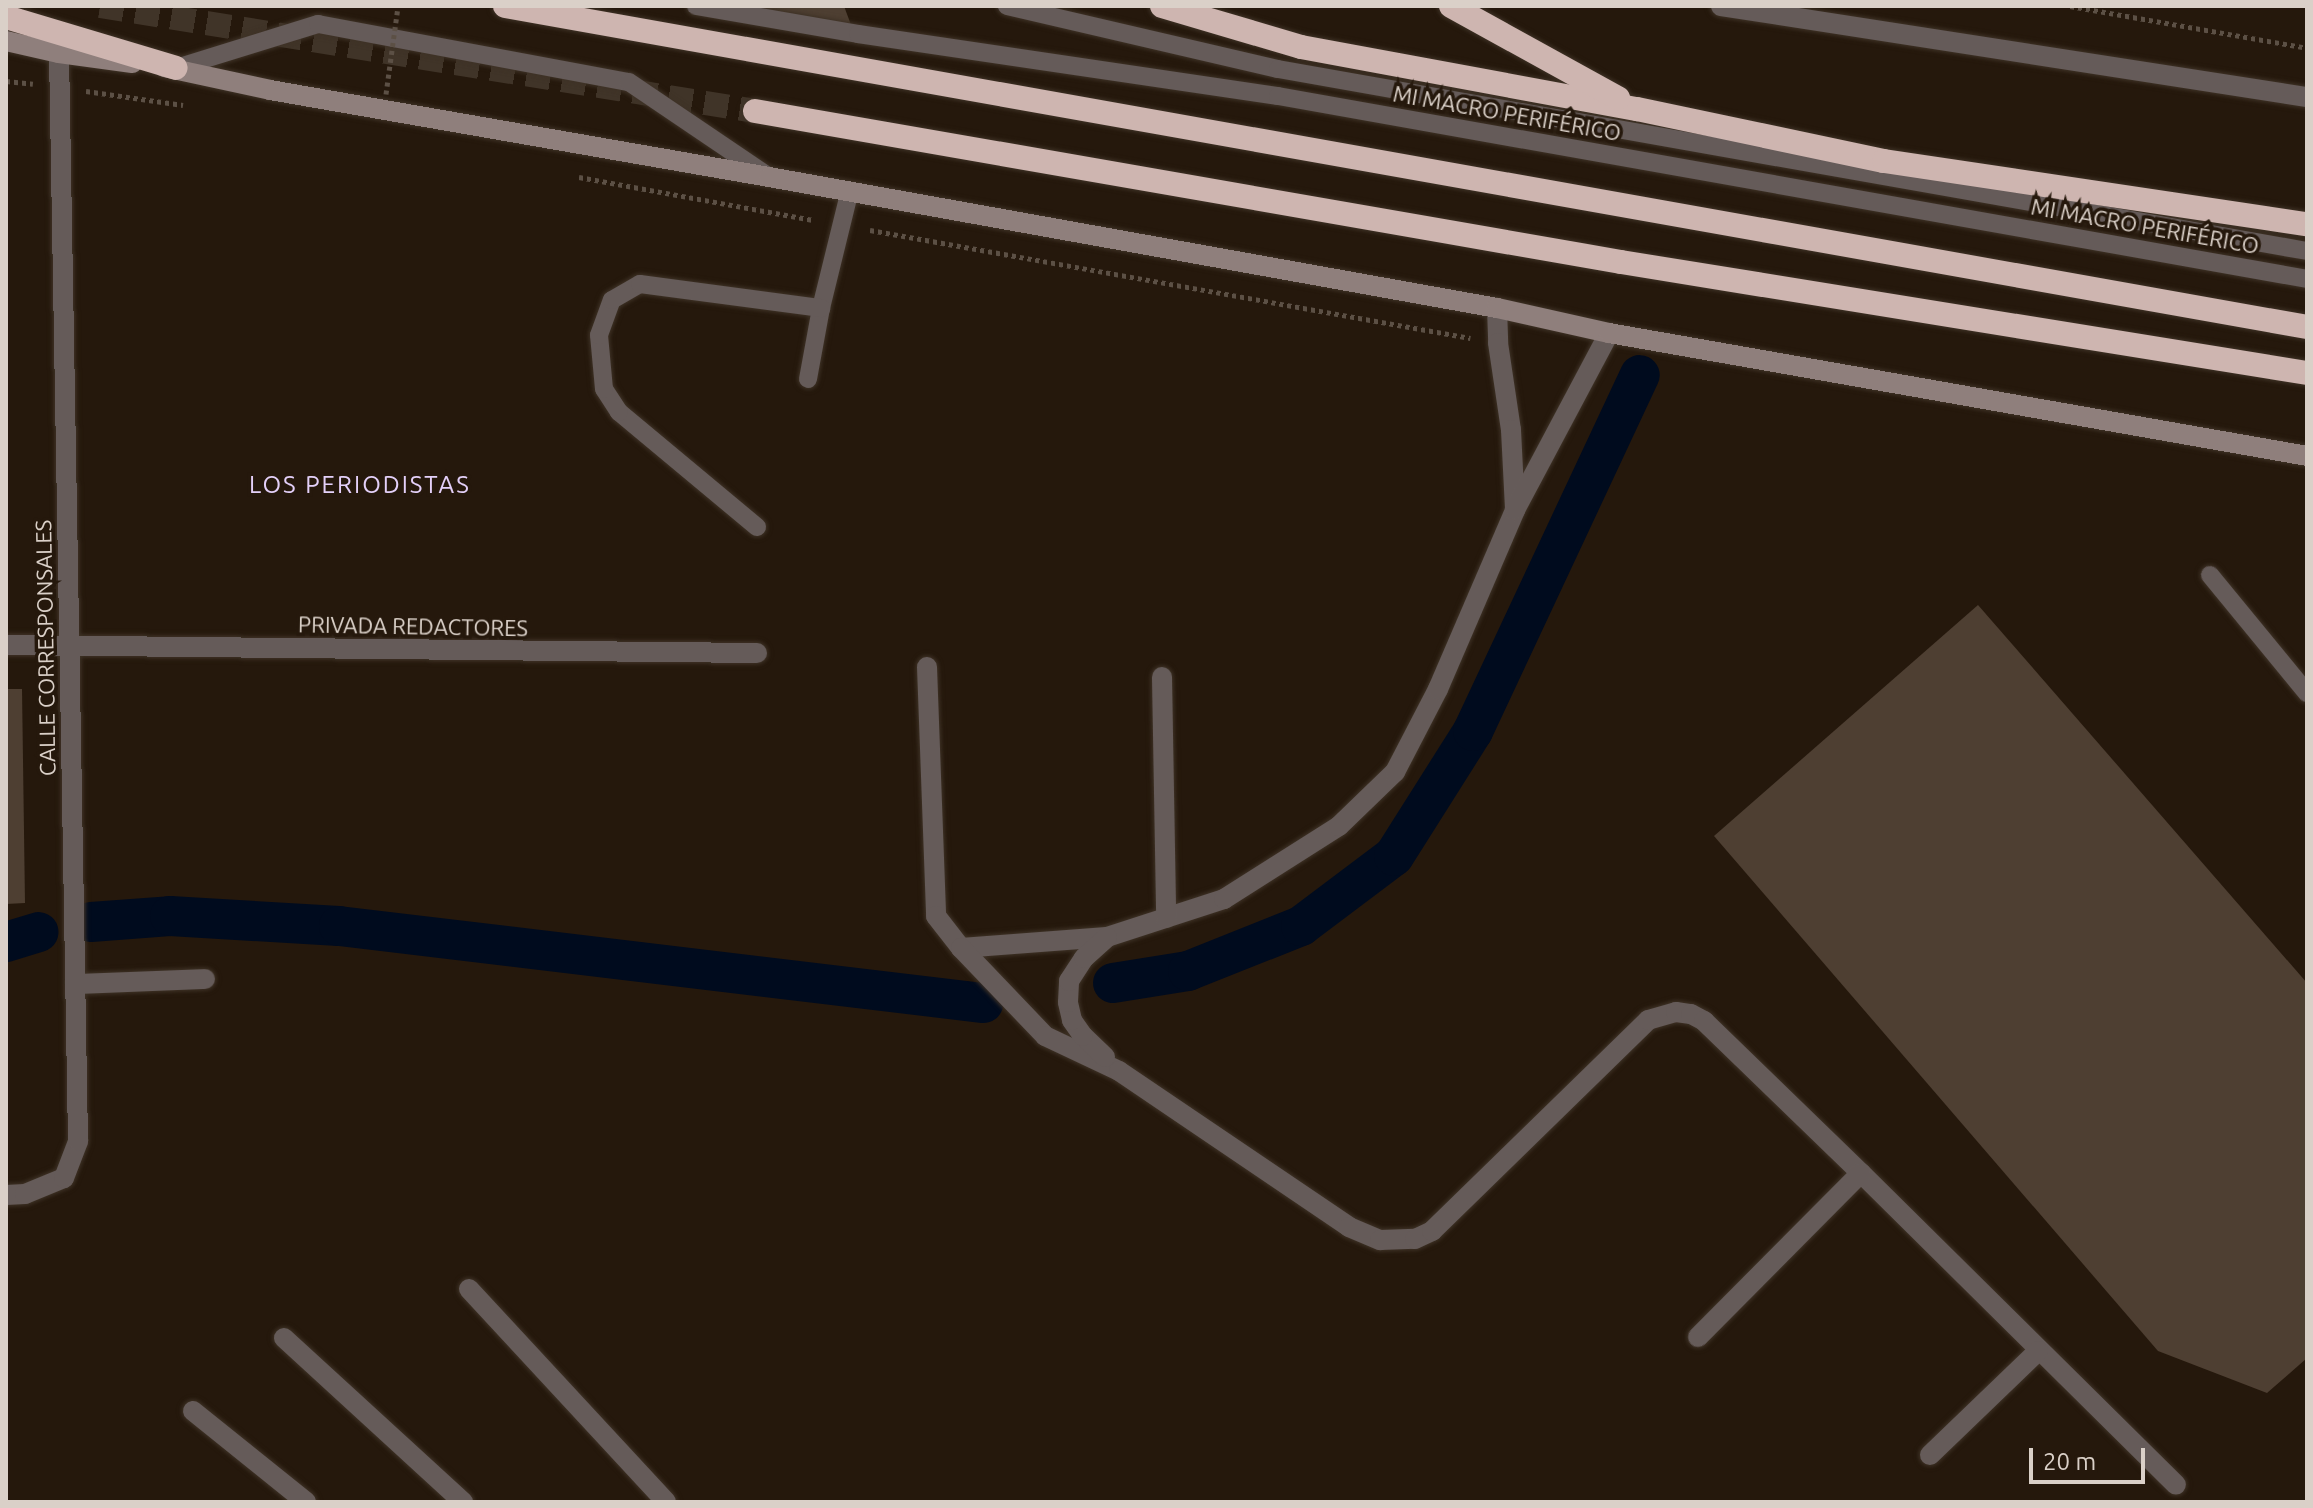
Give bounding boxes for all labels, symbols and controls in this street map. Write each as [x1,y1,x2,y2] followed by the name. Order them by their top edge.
[1391,80,1623,146] street label: MI MACRO PERIFÉRICO
[2029,193,2261,259] street label: MI MACRO PERIFÉRICO
[249,471,471,499] district label: LOS PERIODISTAS
[30,520,60,776] street label: CALLE CORRESPONSALES
[298,611,528,641] street label: PRIVADA REDACTORES
[2033,1432,2149,1482] scale bar
[2043,1448,2096,1475] text: 20 m

